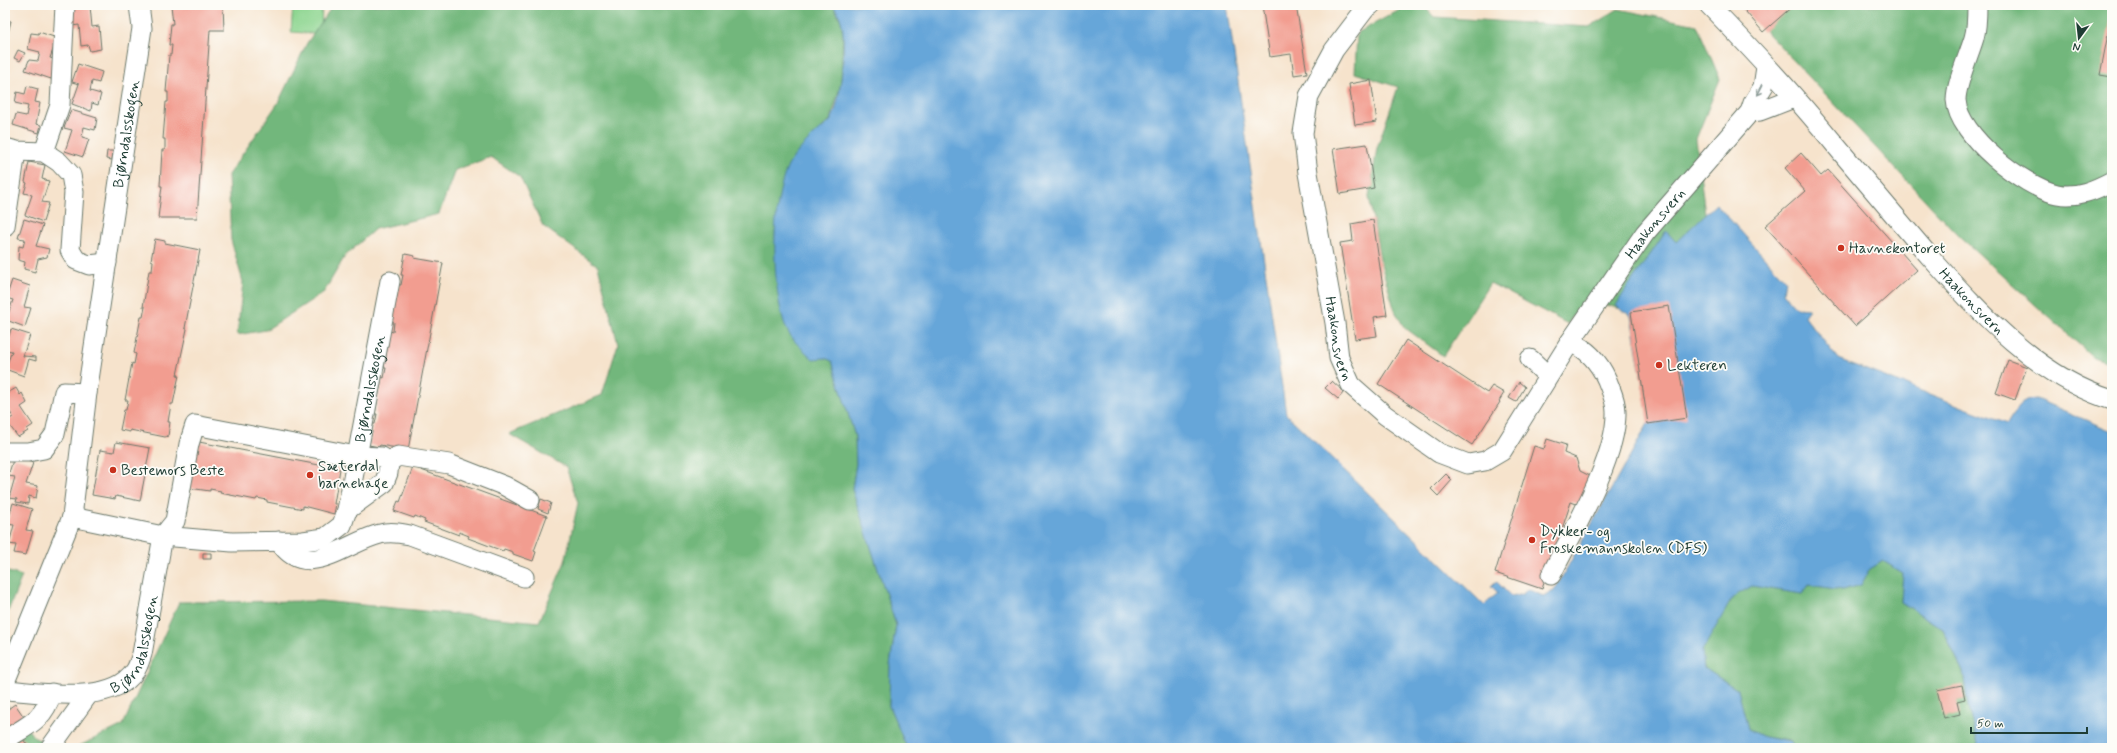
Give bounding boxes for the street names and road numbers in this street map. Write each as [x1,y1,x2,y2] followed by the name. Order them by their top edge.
[109,79,145,189] street label: Bjørndalsskogen
[1621,184,1691,263] street label: Haakonsvern
[1934,264,2008,340] street label: Haakonsvern
[1319,295,1357,384] street label: Haakonsvern
[351,333,391,444] street label: Bjørndalsskogen
[107,593,163,699] street label: Bjørndalsskogen

